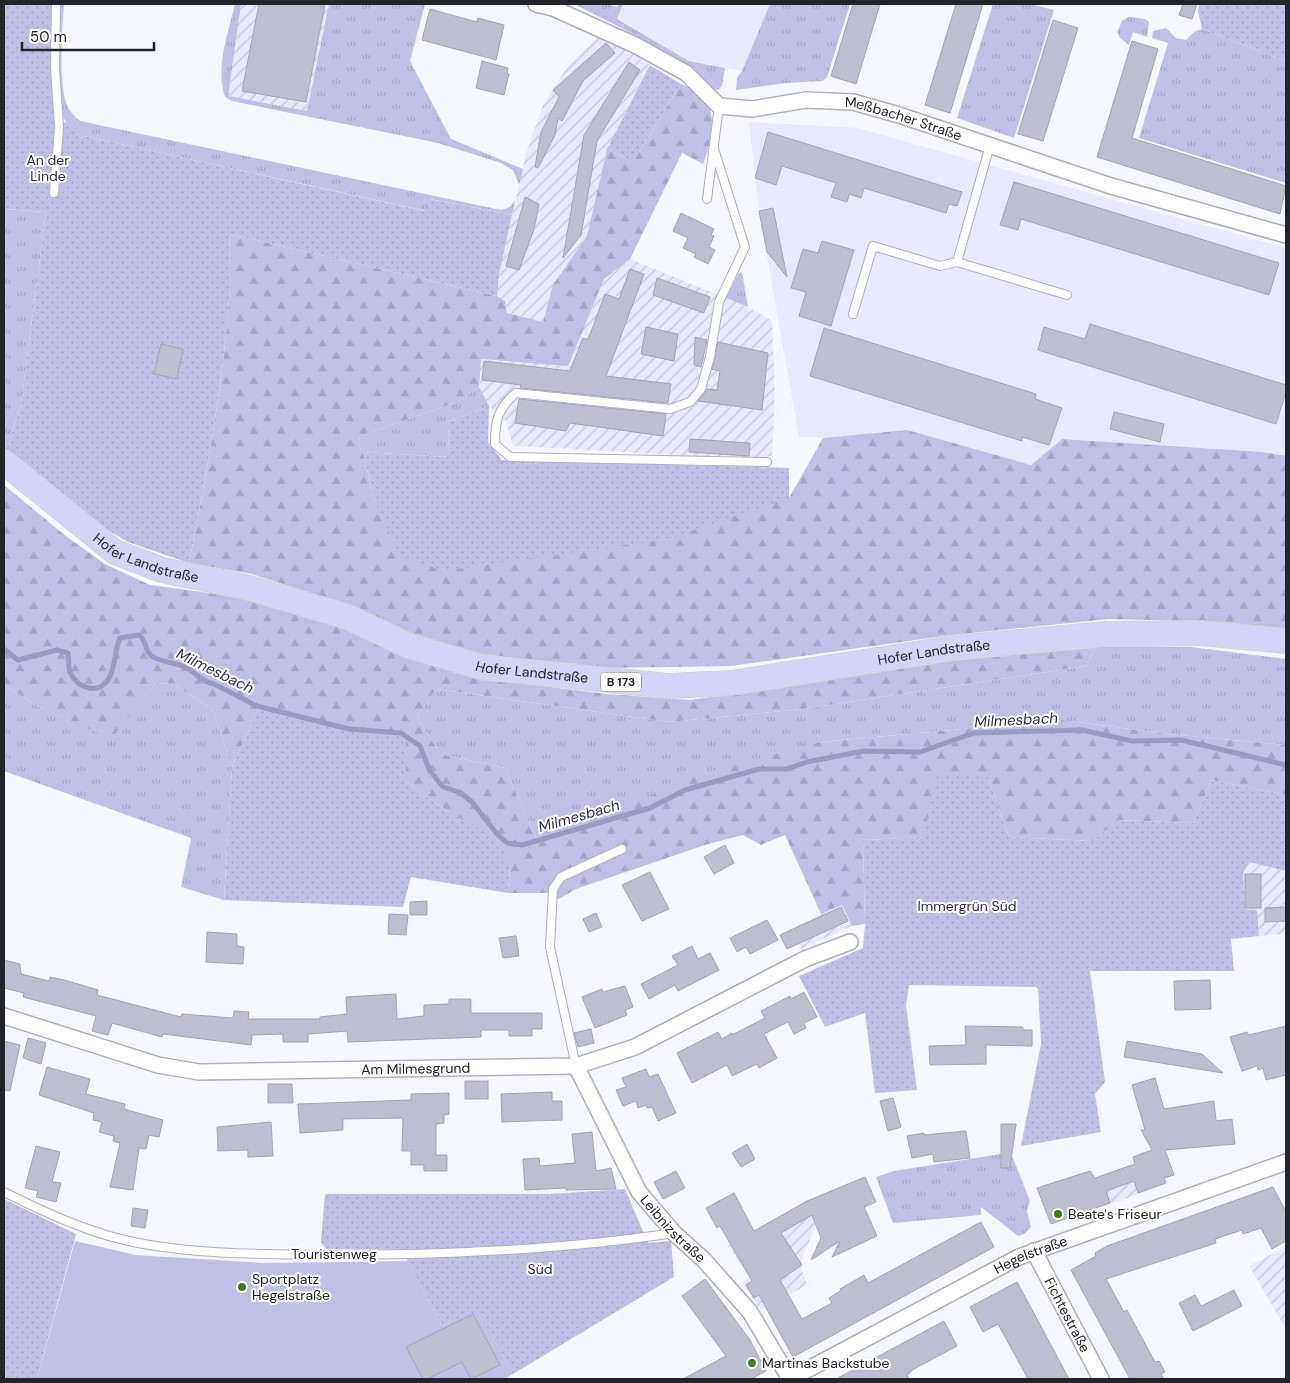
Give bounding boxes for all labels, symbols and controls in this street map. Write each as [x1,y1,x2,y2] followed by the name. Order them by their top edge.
[22,20,155,52] scale bar
[30,27,67,47] text: 50 m
[845,93,964,144] street label: Meßbacher Straße
[27,151,69,185] park label: An der Linde
[90,529,200,586] street label: Hofer Landstraße
[876,636,991,669] street label: Hofer Landstraße
[173,644,257,699] water label: Milmesbach
[473,657,589,687] street label: Hofer Landstraße
[601,672,641,692] road number: B 173
[974,708,1059,732] water label: Milmesbach
[536,795,622,837] water label: Milmesbach
[918,897,1016,915] park label: Immergrün Süd
[361,1059,470,1078] street label: Am Milmesgrund
[636,1191,710,1266] street label: Leibnizstraße
[1068,1205,1162,1223] place label: Beate's Friseur
[1052,1208,1064,1220] marker: Beate's Friseur
[990,1232,1070,1278] street label: Hegelstraße
[291,1245,377,1263] street label: Touristenweg
[528,1260,552,1278] park label: Süd
[252,1270,330,1304] place label: Sportplatz Hegelstraße
[1040,1274,1094,1355] street label: Fichtestraße
[236,1281,248,1293] marker: Sportplatz Hegelstraße
[762,1354,890,1372] place label: Martinas Backstube
[746,1357,758,1369] marker: Martinas Backstube

